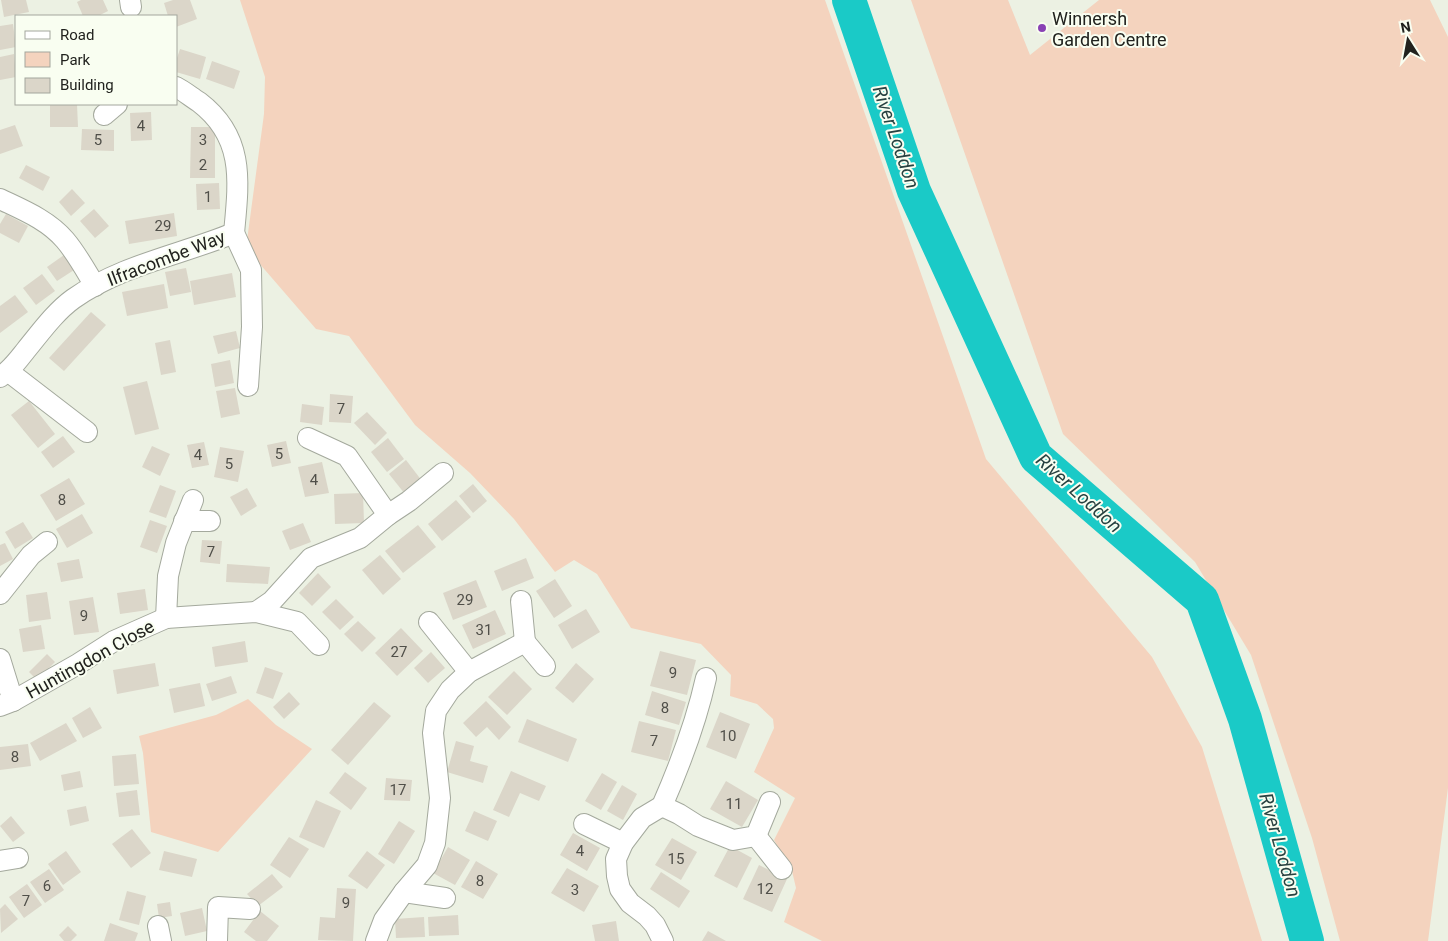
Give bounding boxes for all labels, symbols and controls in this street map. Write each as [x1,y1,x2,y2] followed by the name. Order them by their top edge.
[1052,8,1167,50] place label: Winnersh Garden Centre
[15,15,178,105] legend
[1383,15,1433,65] north arrow
[1399,18,1412,36] text: N
[1036,22,1048,34] marker: Winnersh Garden Centre
[60,26,94,44] text: Road
[60,51,91,69] text: Park
[60,76,114,94] text: Building
[868,83,924,191] water label: River Loddon
[137,117,146,135] house number: 4
[94,131,102,149] house number: 5
[199,131,207,149] house number: 3
[199,156,207,174] house number: 2
[204,188,212,206] house number: 1
[155,217,171,235] house number: 29
[104,226,228,290] street label: Ilfracombe Way
[337,400,345,418] house number: 7
[275,445,283,463] house number: 5
[194,446,203,464] house number: 4
[1031,449,1127,537] water label: River Loddon
[225,455,233,473] house number: 5
[310,471,319,489] house number: 4
[58,491,66,509] house number: 8
[207,543,215,561] house number: 7
[457,591,473,609] house number: 29
[80,607,88,625] house number: 9
[22,615,158,703] street label: Huntingdon Close
[476,621,492,639] house number: 31
[391,643,407,661] house number: 27
[669,664,677,682] house number: 9
[661,699,669,717] house number: 8
[720,727,736,745] house number: 10
[650,732,658,750] house number: 7
[11,748,19,766] house number: 8
[390,781,406,799] house number: 17
[1254,790,1306,900] water label: River Loddon
[726,795,742,813] house number: 11
[576,842,585,860] house number: 4
[668,850,684,868] house number: 15
[476,872,484,890] house number: 8
[43,877,51,895] house number: 6
[757,880,773,898] house number: 12
[571,881,579,899] house number: 3
[22,892,30,910] house number: 7
[342,894,350,912] house number: 9

